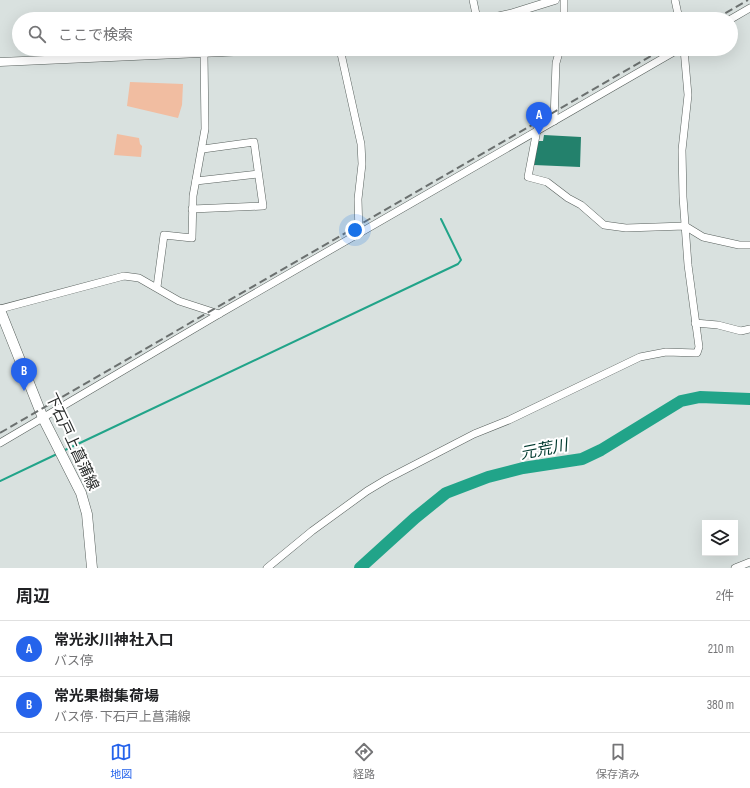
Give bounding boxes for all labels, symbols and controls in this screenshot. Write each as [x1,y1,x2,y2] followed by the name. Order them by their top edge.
[12,12,738,56] search box
[26,23,48,45] icon: search
[58,26,133,45] text: ここで検索
[526,102,552,135] pin: A
[345,220,365,240] your location
[11,358,37,391] pin: B
[41,390,103,494] street label: 下石戸上菖蒲線
[519,436,571,464] water label: 元荒川
[702,520,738,556] map controls
[702,520,738,556] button: layers
[16,587,50,607] text: 周辺
[716,588,734,604] text: 2件
[54,631,174,650] text: 常光氷川神社入口
[26,641,32,657] text: A
[708,641,734,657] text: 210 m
[54,653,93,669] text: バス停
[54,687,159,706] text: 常光果樹集荷場
[26,697,32,713] text: B
[707,697,734,713] text: 380 m
[54,709,191,725] text: バス停 · 下石戸上菖蒲線
[110,741,132,781] tab: 地図
[353,741,375,781] tab: 経路
[596,741,640,781] tab: 保存済み

